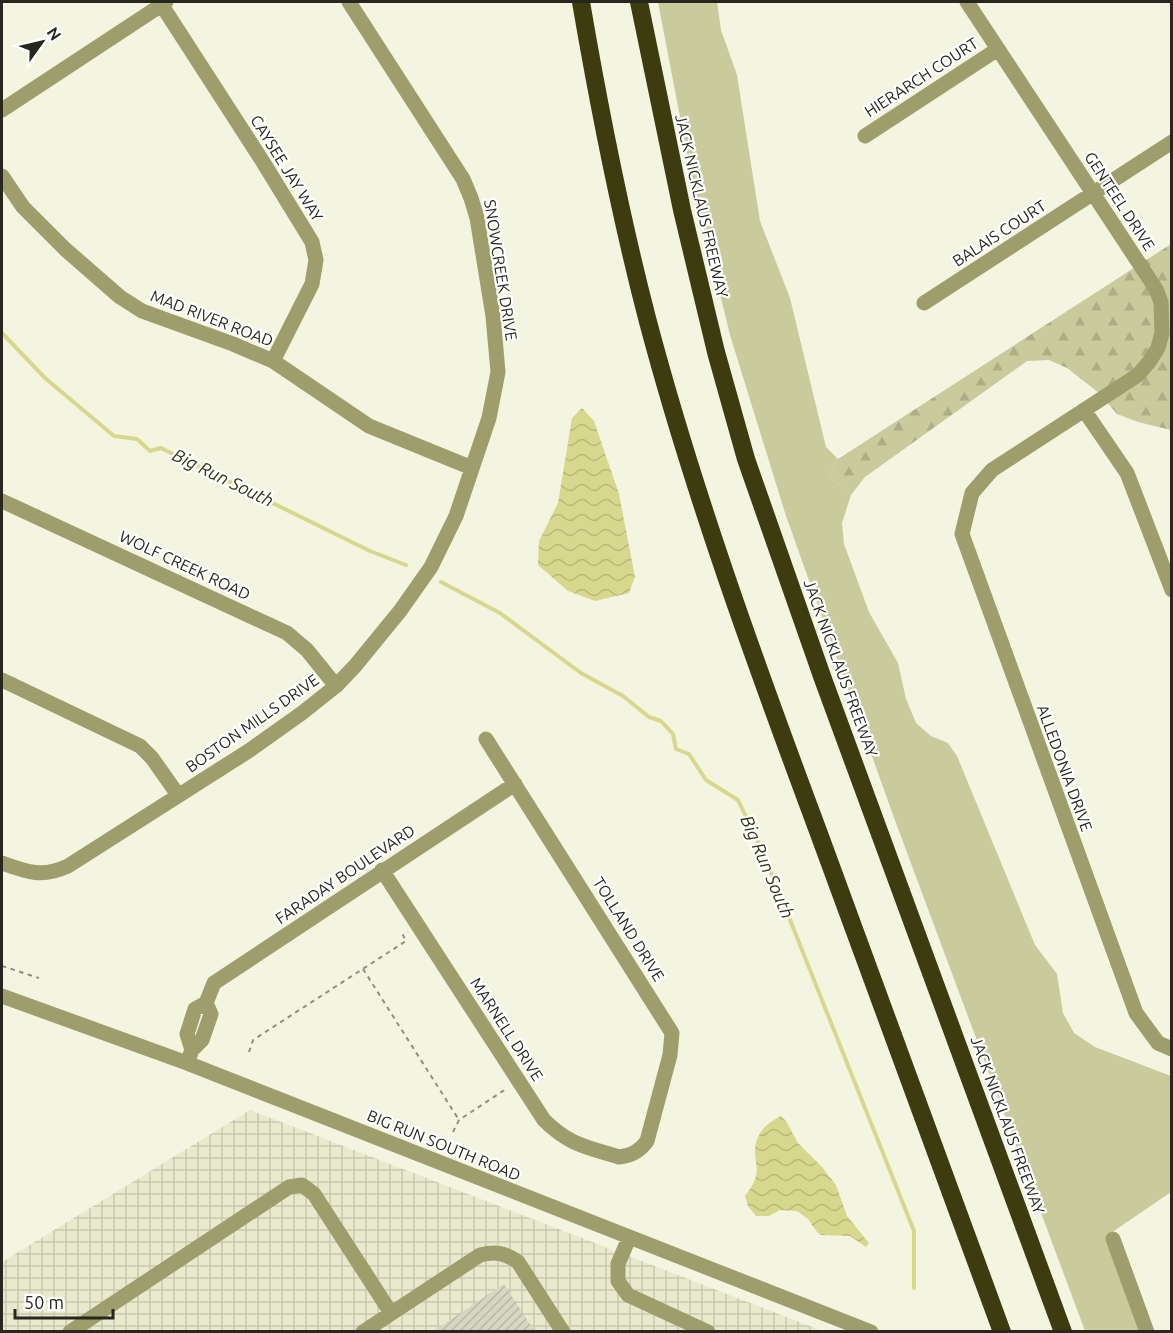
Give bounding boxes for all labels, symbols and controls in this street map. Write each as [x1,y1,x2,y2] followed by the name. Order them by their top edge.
[12,12,72,72] north arrow
[44,24,65,44] text: N
[861,34,981,120] street label: HIERARCH COURT
[247,112,327,225] street label: CAYSEE JAY WAY
[672,112,732,300] street label: JACK NICKLAUS FREEWAY
[1081,148,1159,254] street label: GENTEEL DRIVE
[949,196,1049,270] street label: BALAIS COURT
[481,198,521,342] street label: SNOWCREEK DRIVE
[148,286,276,350] street label: MAD RIVER ROAD
[170,444,277,510] water label: Big Run South
[117,527,253,603] street label: WOLF CREEK ROAD
[800,577,882,760] street label: JACK NICKLAUS FREEWAY
[182,670,322,776] street label: BOSTON MILLS DRIVE
[1034,702,1096,834] street label: ALLEDONIA DRIVE
[737,812,799,921] water label: Big Run South
[272,821,418,927] street label: FARADAY BOULEVARD
[590,874,668,984] street label: TOLLAND DRIVE
[467,974,547,1084] street label: MARNELL DRIVE
[967,1034,1049,1217] street label: JACK NICKLAUS FREEWAY
[365,1106,523,1184] street label: BIG RUN SOUTH ROAD
[15,1282,112,1320] scale bar
[24,1292,64,1312] text: 50 m

